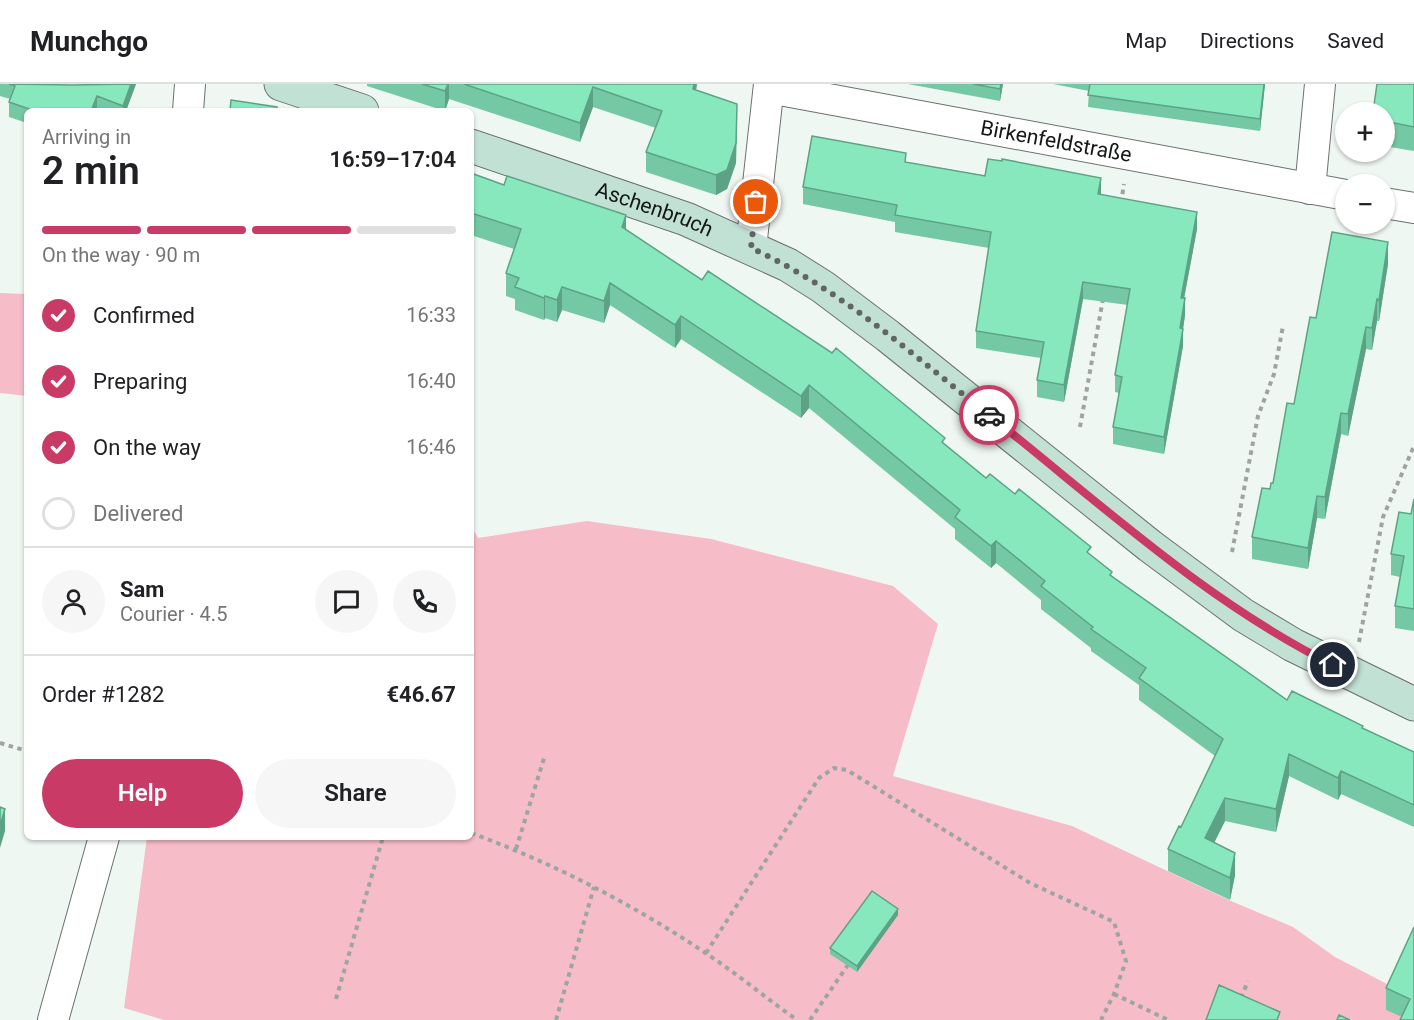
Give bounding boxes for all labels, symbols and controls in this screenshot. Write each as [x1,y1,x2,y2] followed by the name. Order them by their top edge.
[30,25,148,58] text: Munchgo
[1125,29,1167,53] text: Map
[1200,29,1294,53] text: Directions
[1327,29,1384,53] text: Saved
[1335,102,1395,234] map controls
[1335,102,1395,162] button: +
[979,115,1134,167] street label: Birkenfeldstraße
[42,125,131,149] text: Arriving in
[329,147,456,172] text: 16:59–17:04
[42,148,140,194] text: 2 min
[1335,174,1395,234] button: −
[730,176,781,227] pin
[593,177,717,242] street label: Aschenbruch
[739,185,772,218] icon: bag
[42,243,200,267] text: On the way · 90 m
[42,299,75,332] icon: check
[93,303,195,328] text: Confirmed
[406,303,456,327] text: 16:33
[42,365,75,398] icon: check
[93,369,187,394] text: Preparing
[406,369,456,393] text: 16:40
[959,385,1019,445] courier
[973,399,1006,432] icon: car
[42,431,75,464] icon: check
[93,435,201,460] text: On the way
[406,435,456,459] text: 16:46
[93,501,183,526] text: Delivered
[42,570,105,633] button: person
[315,570,378,633] button: chat
[393,570,456,633] button: phone
[120,577,164,602] text: Sam
[120,602,227,626] text: Courier · 4.5
[1307,639,1358,690] pin
[1316,648,1349,681] icon: home
[42,682,164,707] text: Order #1282
[387,682,456,707] text: €46.67
[42,759,243,828] button: Help
[255,759,456,828] button: Share

